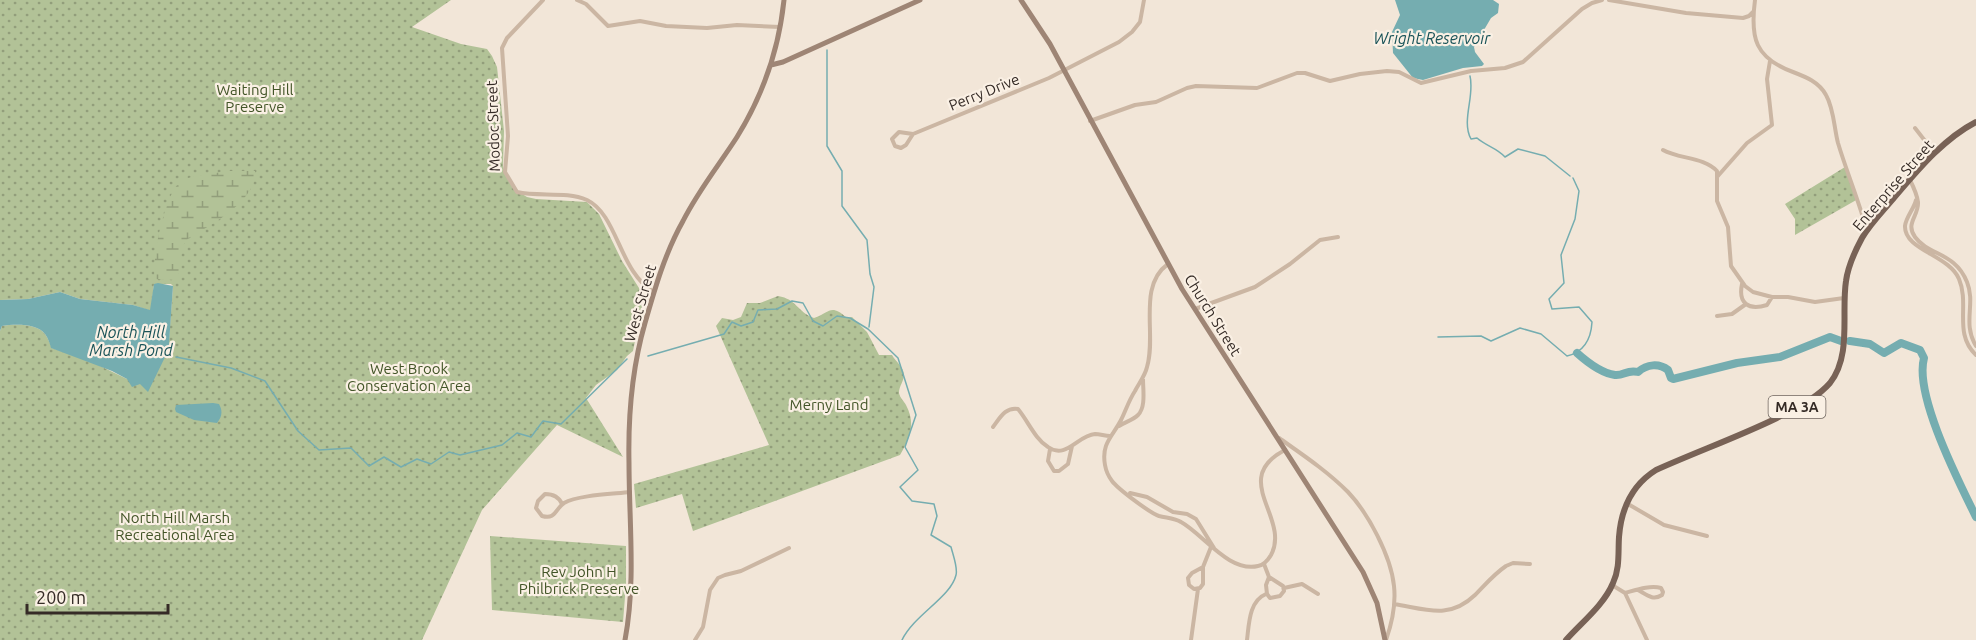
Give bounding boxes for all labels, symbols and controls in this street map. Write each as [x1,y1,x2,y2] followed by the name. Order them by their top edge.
[1374,29,1491,47] water label: Wright Reservoir
[946,70,1022,114] street label: Perry Drive
[483,80,503,172] street label: Modoc Street
[216,81,294,115] park label: Waiting Hill Preserve
[1849,136,1937,234] street label: Enterprise Street
[621,262,659,344] street label: West Street
[1181,271,1245,359] street label: Church Street
[89,323,174,359] water label: North Hill Marsh Pond
[347,360,471,394] park label: West Brook Conservation Area
[790,396,868,413] park label: Merny Land
[1768,396,1826,418] road number: MA 3A
[115,509,235,543] park label: North Hill Marsh Recreational Area
[519,563,639,597] park label: Rev John H Philbrick Preserve
[27,577,168,615] scale bar
[36,587,86,607] text: 200 m

